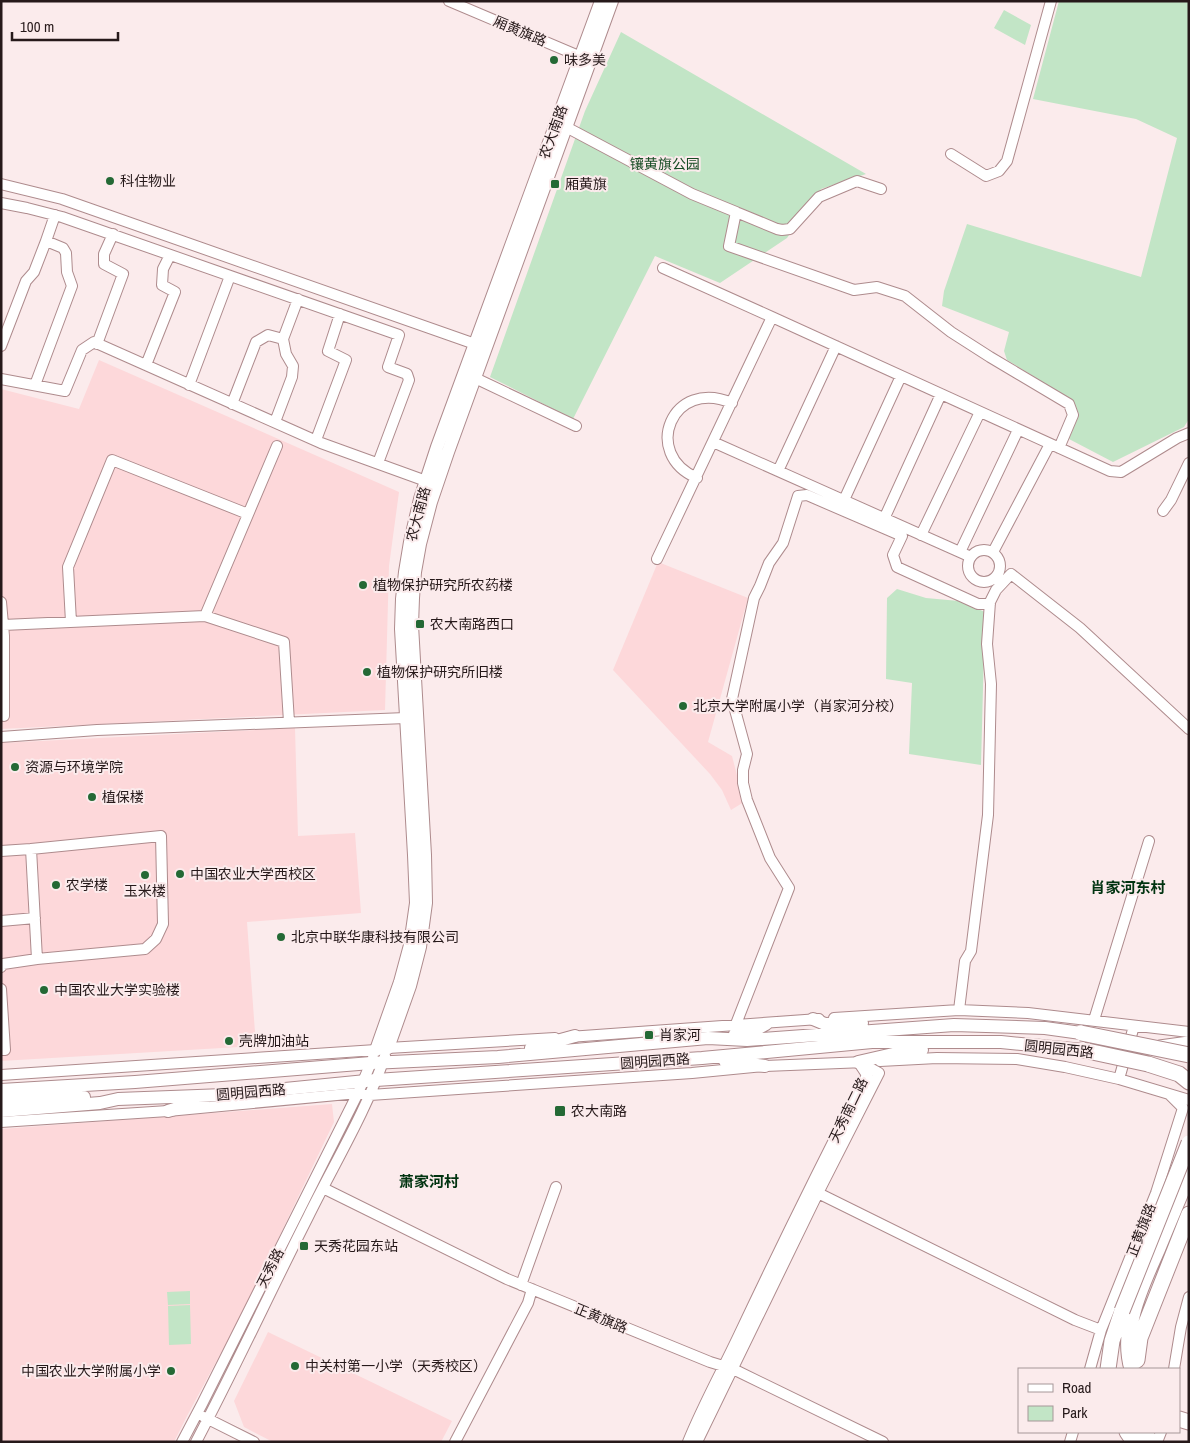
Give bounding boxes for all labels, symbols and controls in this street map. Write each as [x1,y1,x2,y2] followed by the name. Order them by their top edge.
[12,10,119,42] scale bar
[491,12,549,50] street label: 厢黄旗路
[20,16,54,37] text: 100 m
[564,51,606,69] place label: 味多美
[548,54,560,66] marker: 味多美
[535,103,571,161] street label: 农大南路
[630,155,700,173] park label: 镶黄旗公园
[120,172,176,190] place label: 科住物业
[104,175,116,187] marker: 科住物业
[565,175,607,193] place label: 厢黄旗
[549,178,561,190] marker: 厢黄旗
[402,485,434,543] street label: 农大南路
[373,576,513,594] place label: 植物保护研究所农药楼
[357,579,369,591] marker: 植物保护研究所农药楼
[430,615,514,633] place label: 农大南路西口
[414,618,426,630] marker: 农大南路西口
[377,663,503,681] place label: 植物保护研究所旧楼
[361,666,373,678] marker: 植物保护研究所旧楼
[693,697,903,715] place label: 北京大学附属小学（肖家河分校）
[677,700,689,712] marker: 北京大学附属小学（肖家河分校）
[25,758,123,776] place label: 资源与环境学院
[9,761,21,773] marker: 资源与环境学院
[102,788,144,806] place label: 植保楼
[86,791,98,803] marker: 植保楼
[190,865,316,883] place label: 中国农业大学西校区
[174,868,186,880] marker: 中国农业大学西校区
[139,869,151,881] marker: 玉米楼
[66,876,108,894] place label: 农学楼
[1090,877,1166,898] district label: 肖家河东村
[50,879,62,891] marker: 农学楼
[124,882,166,900] place label: 玉米楼
[291,928,459,946] place label: 北京中联华康科技有限公司
[275,931,287,943] marker: 北京中联华康科技有限公司
[54,981,180,999] place label: 中国农业大学实验楼
[38,984,50,996] marker: 中国农业大学实验楼
[659,1026,701,1044] place label: 肖家河
[643,1029,655,1041] marker: 肖家河
[239,1032,309,1050] place label: 壳牌加油站
[223,1035,235,1047] marker: 壳牌加油站
[1023,1036,1095,1062] street label: 圆明园西路
[619,1050,691,1072] street label: 圆明园西路
[825,1075,871,1145] street label: 天秀南二路
[215,1080,287,1104] street label: 圆明园西路
[571,1102,627,1120] place label: 农大南路
[553,1104,567,1118] marker: 农大南路
[399,1171,459,1192] district label: 萧家河村
[1123,1201,1159,1259] street label: 正黄旗路
[314,1237,398,1255] place label: 天秀花园东站
[298,1240,310,1252] marker: 天秀花园东站
[252,1245,288,1291] street label: 天秀路
[572,1299,630,1337] street label: 正黄旗路
[305,1357,487,1375] place label: 中关村第一小学（天秀校区）
[289,1360,301,1372] marker: 中关村第一小学（天秀校区）
[21,1362,161,1380] place label: 中国农业大学附属小学
[165,1365,177,1377] marker: 中国农业大学附属小学
[1018,1368,1180,1433] legend
[1062,1377,1091,1398] text: Road
[1062,1402,1088,1423] text: Park

